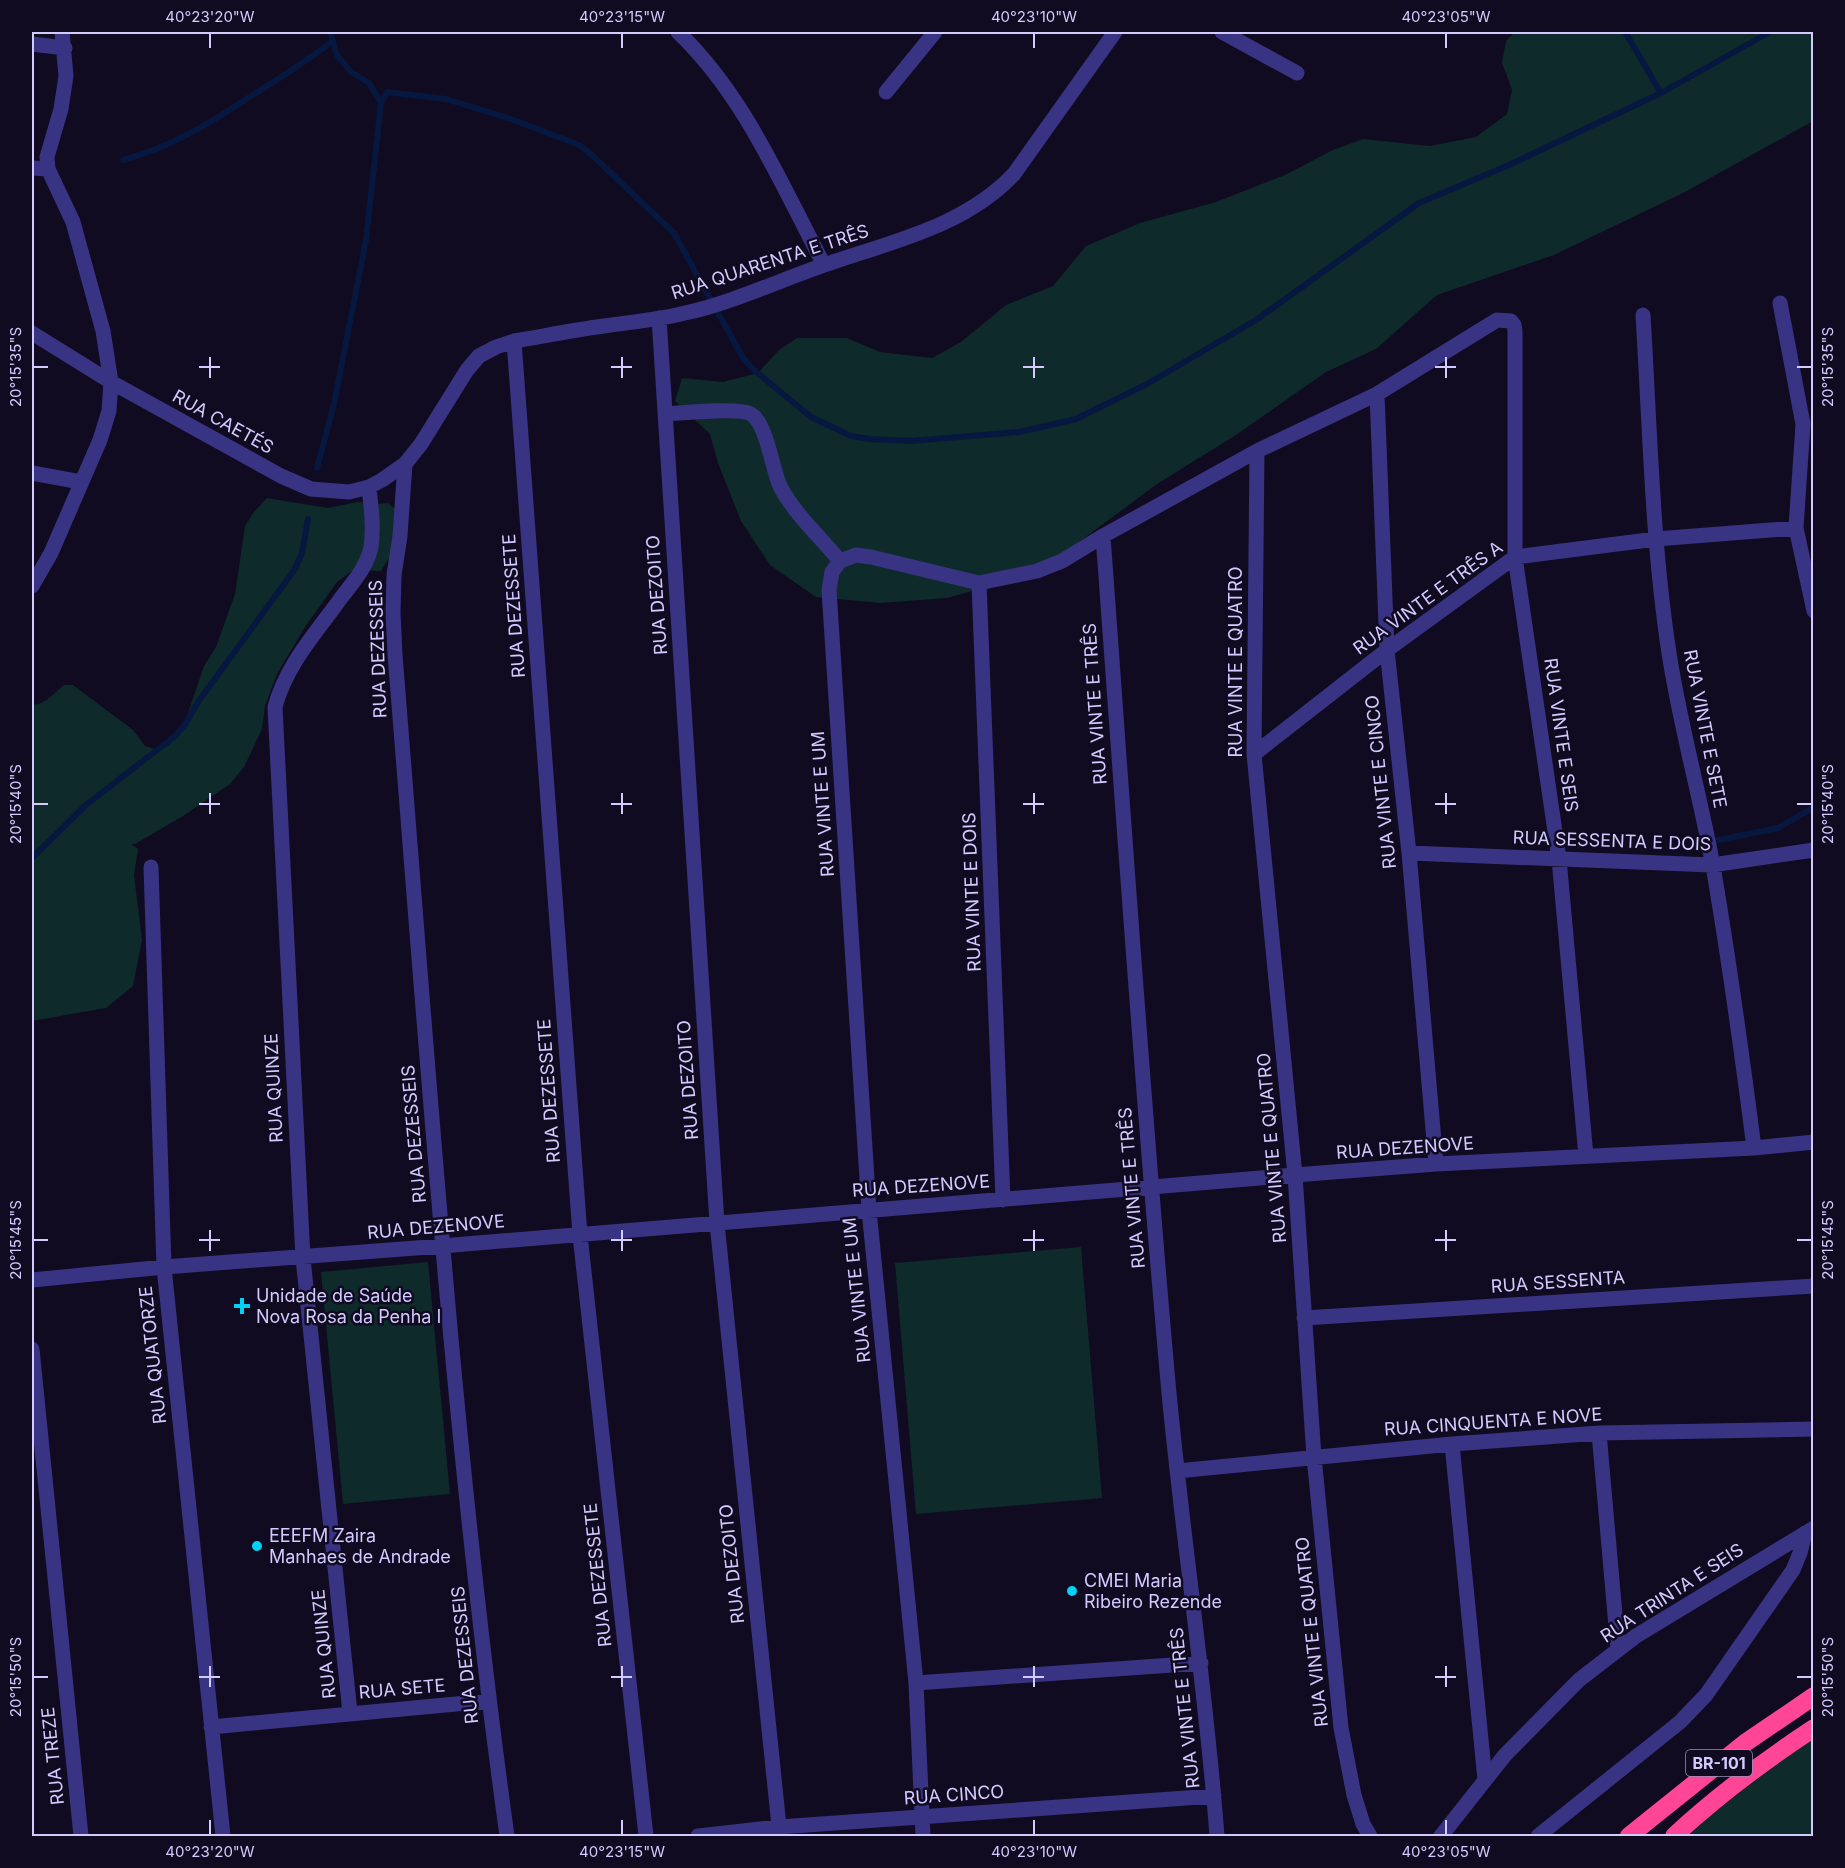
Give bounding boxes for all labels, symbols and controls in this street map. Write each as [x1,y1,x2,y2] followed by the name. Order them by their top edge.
[165,7,255,26] text: 40°23'20"W
[579,7,665,26] text: 40°23'15"W
[991,7,1077,26] text: 40°23'10"W
[1401,7,1491,26] text: 40°23'05"W
[668,219,871,303] street label: RUA QUARENTA E TRÊS
[6,327,25,407] text: 20°15'35"S
[1818,327,1837,407] text: 20°15'35"S
[169,384,278,458] street label: RUA CAETÉS
[498,533,529,679] street label: RUA DEZESSETE
[642,534,671,656] street label: RUA DEZOITO
[1348,536,1506,659] street label: RUA VINTE E TRÊS A
[1225,567,1246,757] street label: RUA VINTE E QUATRO
[365,580,390,719] street label: RUA DEZESSEIS
[1077,623,1111,786] street label: RUA VINTE E TRÊS
[1680,648,1731,810] street label: RUA VINTE E SETE
[1540,657,1583,813] street label: RUA VINTE E SEIS
[1361,694,1400,870] street label: RUA VINTE E CINCO
[807,730,838,878] street label: RUA VINTE E UM
[6,764,25,844] text: 20°15'40"S
[1818,764,1837,844] text: 20°15'40"S
[958,812,985,972] street label: RUA VINTE E DOIS
[1512,827,1712,854] street label: RUA SESSENTA E DOIS
[533,1018,564,1164] street label: RUA DEZESSETE
[673,1019,702,1141] street label: RUA DEZOITO
[260,1033,287,1143] street label: RUA QUINZE
[1253,1052,1290,1244] street label: RUA VINTE E QUATRO
[397,1064,430,1204] street label: RUA DEZESSEIS
[1113,1106,1149,1270] street label: RUA VINTE E TRÊS
[1335,1132,1475,1163] street label: RUA DEZENOVE
[851,1170,991,1201] street label: RUA DEZENOVE
[6,1200,25,1280] text: 20°15'45"S
[1818,1200,1837,1280] text: 20°15'45"S
[366,1210,506,1243] street label: RUA DEZENOVE
[838,1216,875,1364] street label: RUA VINTE E UM
[1490,1266,1626,1297] street label: RUA SESSENTA
[135,1285,170,1425] street label: RUA QUATORZE
[256,1285,441,1327] place label: Unidade de Saúde Nova Rosa da Penha I
[233,1297,251,1315] marker: Unidade de Saúde Nova Rosa da Penha I
[1383,1403,1603,1440] street label: RUA CINQUENTA E NOVE
[580,1502,615,1648] street label: RUA DEZESSETE
[715,1503,748,1625] street label: RUA DEZOITO
[269,1525,451,1567] place label: EEEFM Zaira Manhaes de Andrade
[1291,1536,1332,1728] street label: RUA VINTE E QUATRO
[250,1539,264,1553] marker: EEEFM Zaira Manhaes de Andrade
[1596,1539,1747,1647] street label: RUA TRINTA E SEIS
[1084,1570,1222,1612] place label: CMEI Maria Ribeiro Rezende
[1065,1584,1079,1598] marker: CMEI Maria Ribeiro Rezende
[447,1585,482,1725] street label: RUA DEZESSEIS
[307,1588,340,1700] street label: RUA QUINZE
[1165,1626,1203,1790] street label: RUA VINTE E TRÊS
[6,1637,25,1717] text: 20°15'50"S
[1818,1637,1837,1717] text: 20°15'50"S
[358,1674,446,1703] street label: RUA SETE
[37,1706,68,1806] street label: RUA TREZE
[1686,1750,1752,1776] road number: BR-101
[903,1781,1005,1808] street label: RUA CINCO
[165,1842,255,1861] text: 40°23'20"W
[579,1842,665,1861] text: 40°23'15"W
[991,1842,1077,1861] text: 40°23'10"W
[1401,1842,1491,1861] text: 40°23'05"W

